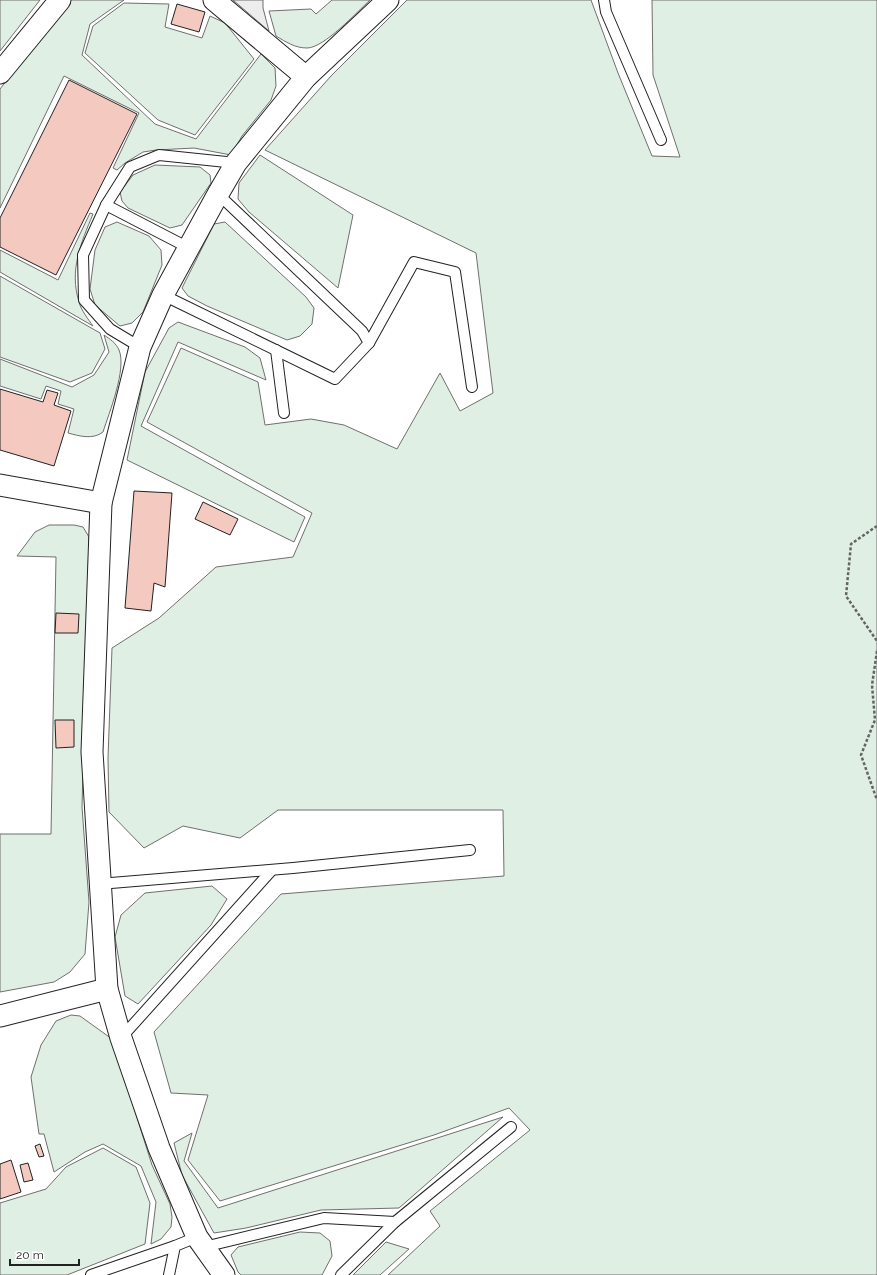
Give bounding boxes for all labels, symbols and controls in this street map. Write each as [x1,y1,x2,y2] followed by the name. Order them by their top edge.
[10,1241,79,1267] scale bar
[16,1248,44,1262] text: 20 m

